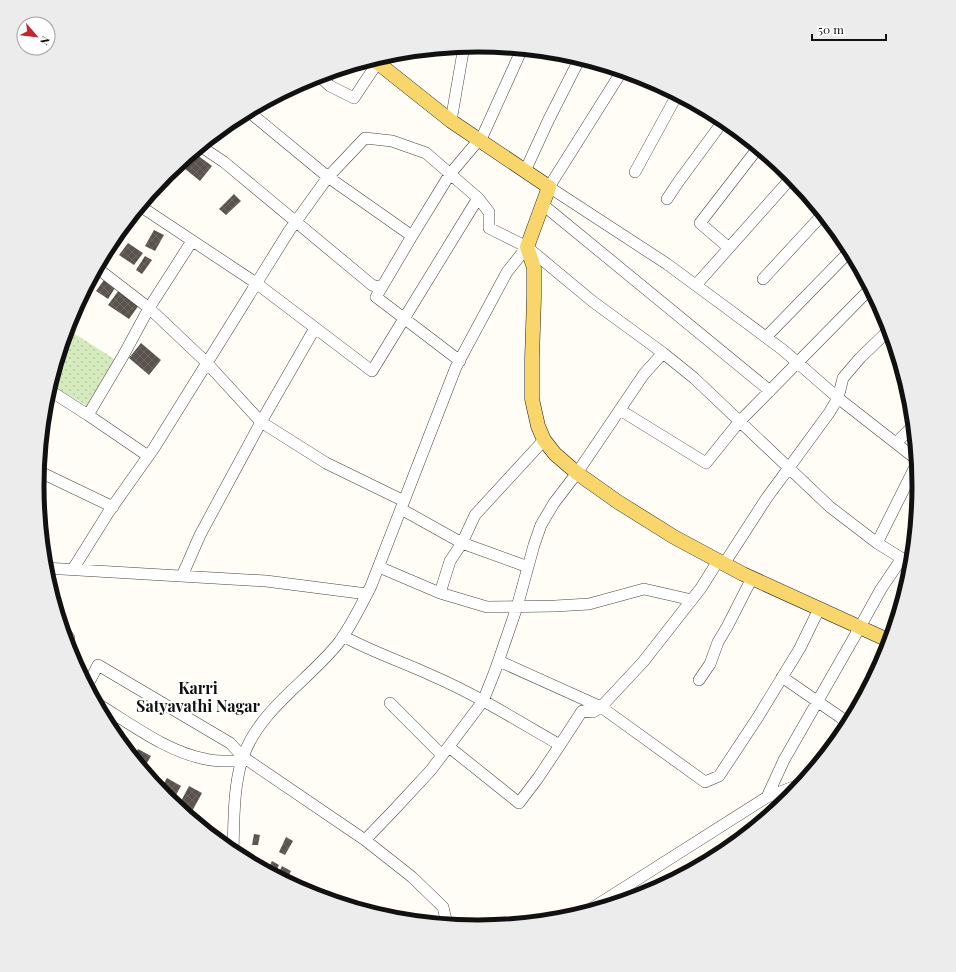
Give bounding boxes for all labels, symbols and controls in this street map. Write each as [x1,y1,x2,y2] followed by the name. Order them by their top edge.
[16,16,56,56] north arrow
[812,16,886,42] scale bar
[818,21,844,37] text: 50 m
[37,34,54,48] text: N
[136,677,260,716] district label: Karri Satyavathi Nagar

